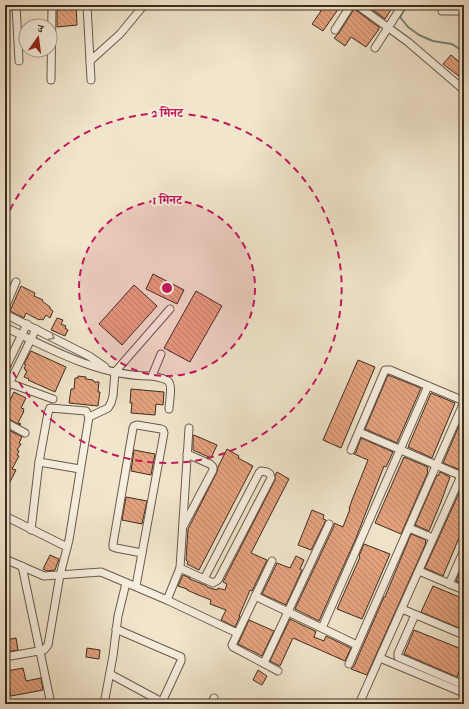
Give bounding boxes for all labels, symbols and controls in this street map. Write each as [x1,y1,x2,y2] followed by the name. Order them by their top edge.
[18,18,58,58] north arrow
[35,22,46,36] text: उ
[151,106,184,120] text: 2 मिनट
[152,193,183,207] text: 1 मिनट
[160,281,174,295] centre of rings
[48,332,56,340] one-way arrow

